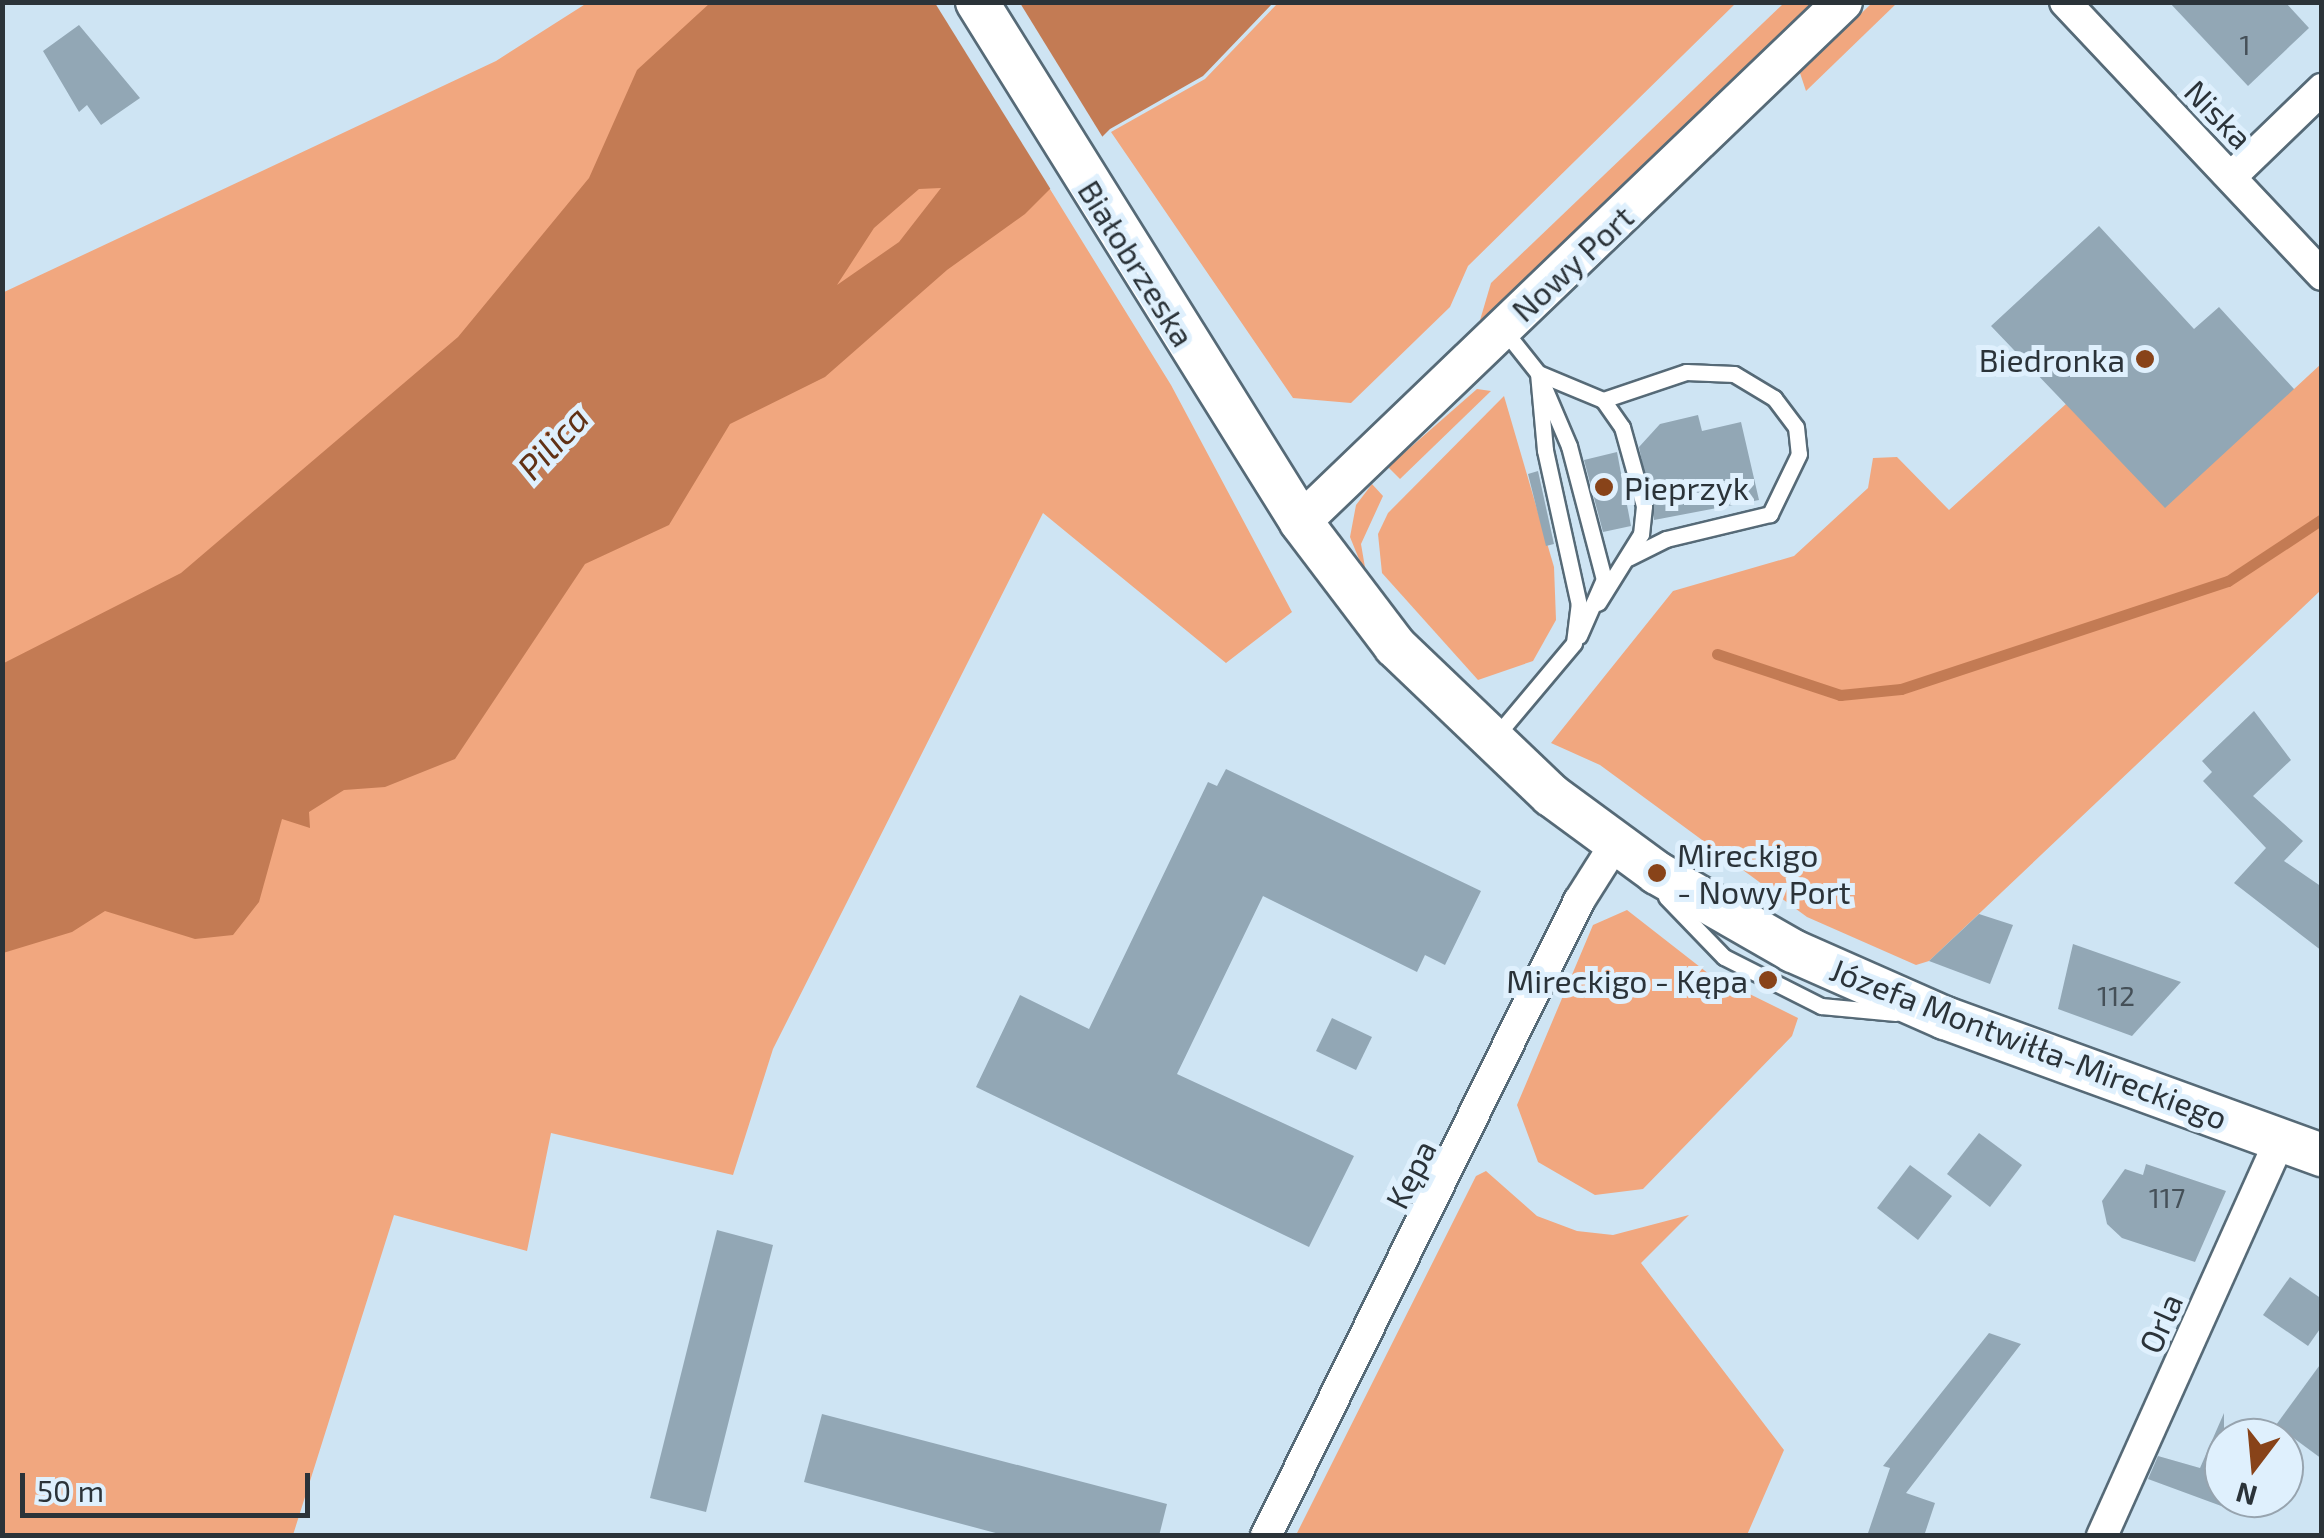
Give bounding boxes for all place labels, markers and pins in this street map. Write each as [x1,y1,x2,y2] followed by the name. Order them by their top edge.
[1979,340,2125,378] place label: Biedronka
[2134,348,2156,370] marker: Biedronka
[1624,468,1749,506] place label: Pieprzyk
[1593,476,1615,498] marker: Pieprzyk
[1677,836,1851,911] place label: Mireckigo - Nowy Port
[1646,862,1668,884] marker: Mireckigo - Nowy Port
[1506,961,1748,999] place label: Mireckigo - Kępa
[1757,969,1779,991] marker: Mireckigo - Kępa

